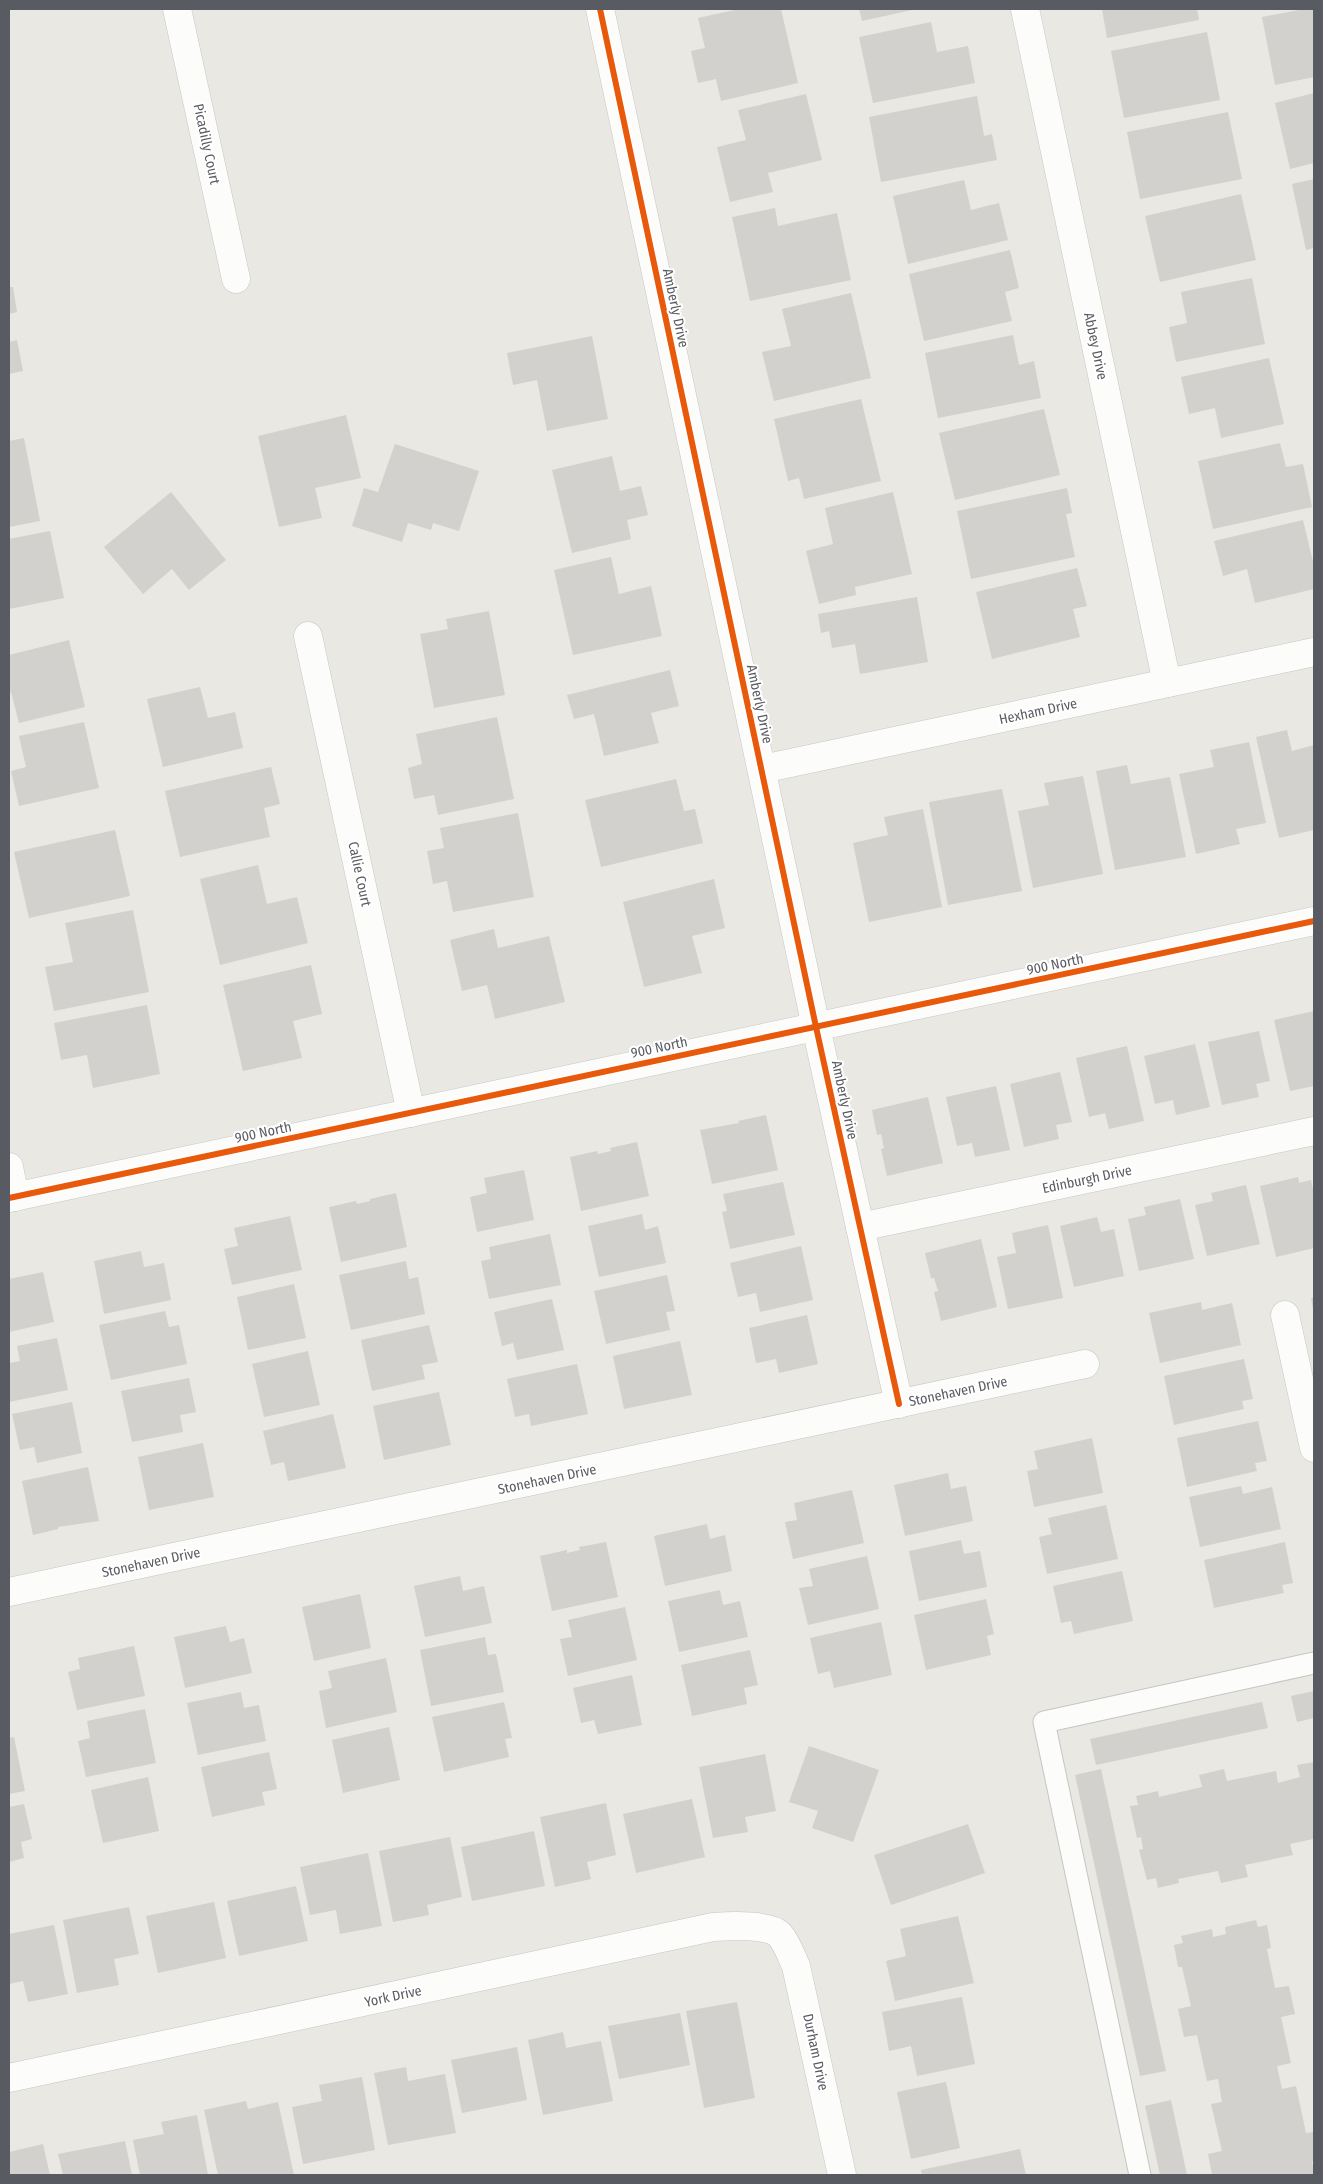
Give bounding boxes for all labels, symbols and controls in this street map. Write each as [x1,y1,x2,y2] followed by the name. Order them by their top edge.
[190,102,223,187] street label: Picadilly Court
[659,267,692,349] street label: Amberly Drive
[1080,311,1111,381] street label: Abbey Drive
[743,663,776,745] street label: Amberly Drive
[998,695,1079,728] street label: Hexham Drive
[344,840,375,908] street label: Callie Court
[1025,950,1085,979] street label: 900 North
[629,1033,689,1062] street label: 900 North
[828,1059,861,1141] street label: Amberly Drive
[233,1118,293,1147] street label: 900 North
[1041,1162,1133,1197] street label: Edinburgh Drive
[907,1373,1009,1410] street label: Stonehaven Drive
[496,1461,598,1498] street label: Stonehaven Drive
[100,1544,202,1581] street label: Stonehaven Drive
[363,1982,423,2011] street label: York Drive
[799,2012,832,2092] street label: Durham Drive

